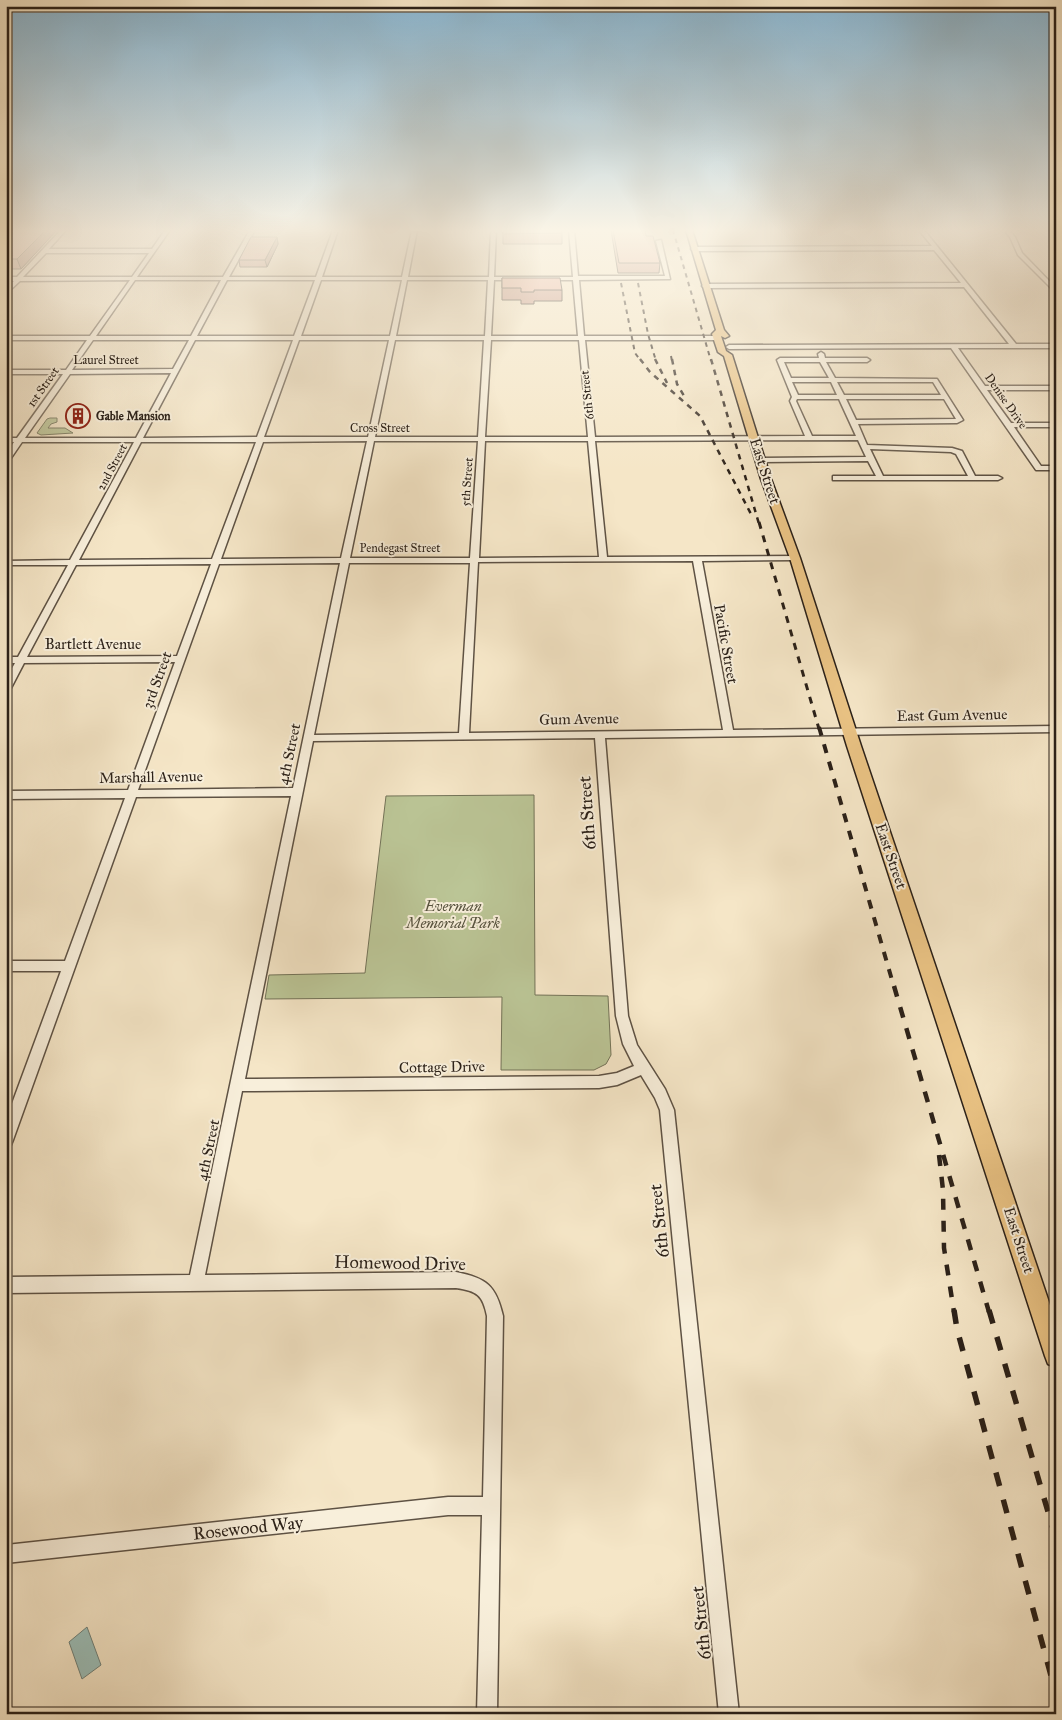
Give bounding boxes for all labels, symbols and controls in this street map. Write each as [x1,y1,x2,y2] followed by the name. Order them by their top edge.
[73,353,139,367] street label: Laurel Street
[24,364,62,410] street label: 1st Street
[577,369,597,420] street label: 6th Street
[982,371,1030,431] street label: Denise Drive
[65,403,91,429] building icon: Gable Mansion
[96,409,171,423] place label: Gable Mansion
[350,421,411,435] street label: Cross Street
[746,436,784,507] street label: East Street
[94,441,130,493] street label: 2nd Street
[458,456,476,507] street label: 5th Street
[360,541,441,556] street label: Pendegast Street
[710,603,742,686] street label: Pacific Street
[45,635,141,653] street label: Bartlett Avenue
[138,648,176,711] street label: 3rd Street
[896,705,1008,725] street label: East Gum Avenue
[539,709,619,729] street label: Gum Avenue
[274,721,304,786] street label: 4th Street
[99,767,203,787] street label: Marshall Avenue
[573,775,601,851] street label: 6th Street
[871,821,911,892] street label: East Street
[404,897,500,932] park label: Everman Memorial Park
[399,1057,485,1077] street label: Cottage Drive
[193,1117,223,1182] street label: 4th Street
[644,1182,674,1259] street label: 6th Street
[1000,1205,1038,1276] street label: East Street
[334,1251,466,1275] street label: Homewood Drive
[192,1511,305,1545] street label: Rosewood Way
[686,1584,716,1661] street label: 6th Street

